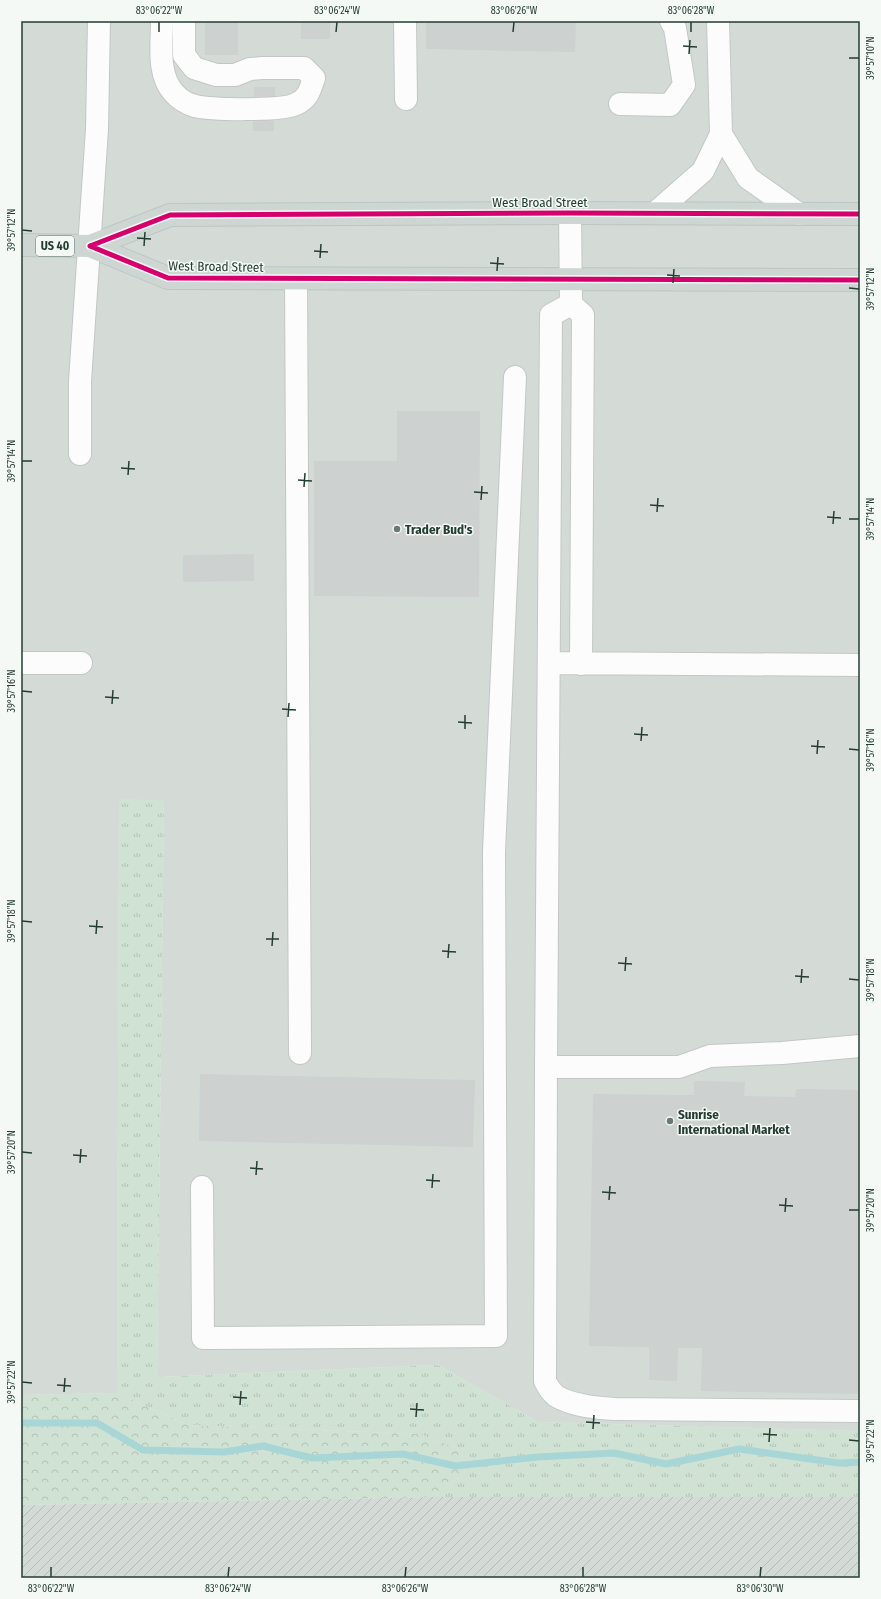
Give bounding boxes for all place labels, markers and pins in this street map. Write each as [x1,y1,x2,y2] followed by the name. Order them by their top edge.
[405,522,473,537] place label: Trader Bud's
[392,524,402,534] marker: Trader Bud's
[678,1107,790,1137] place label: Sunrise International Market
[665,1116,675,1126] marker: Sunrise International Market

